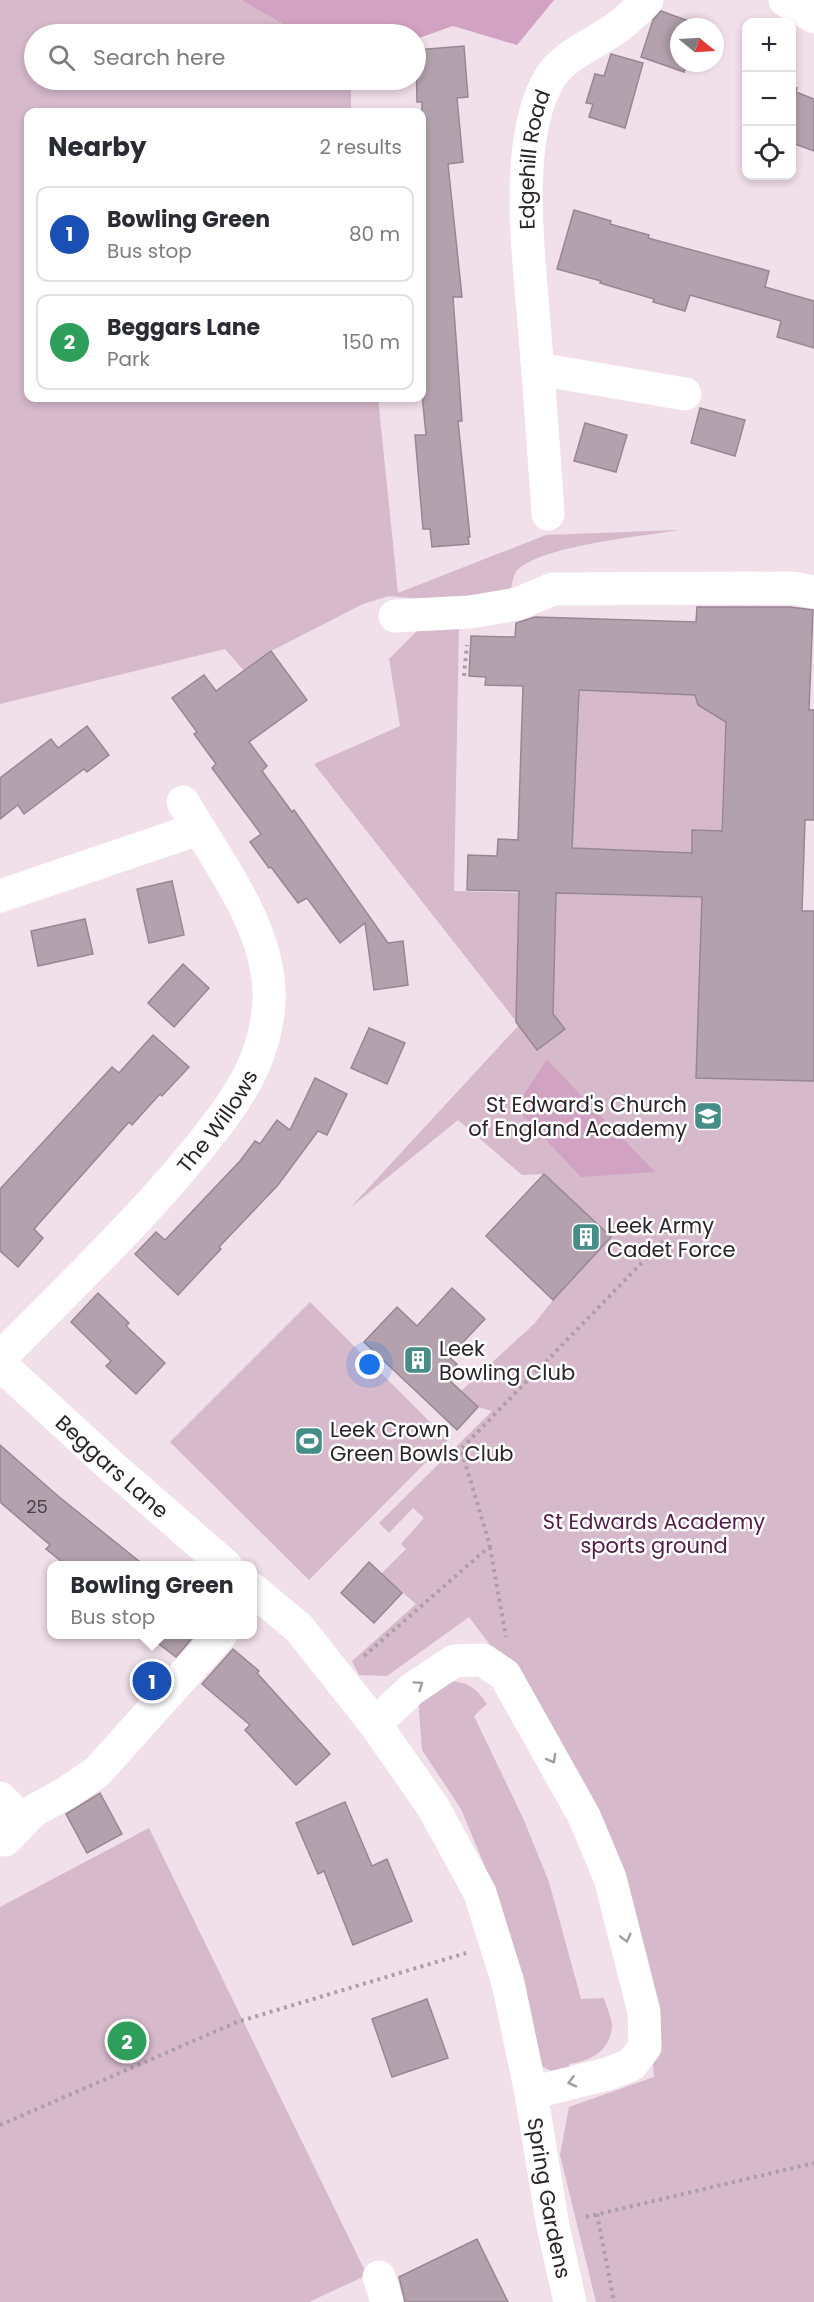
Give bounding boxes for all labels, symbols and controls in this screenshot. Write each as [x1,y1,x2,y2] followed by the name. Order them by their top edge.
[670,18,724,72] north arrow
[742,18,796,180] map controls
[742,18,796,72] button: +
[24,24,426,90] search box
[45,41,78,74] icon: search
[93,42,226,73] text: Search here
[742,72,796,126] button: −
[512,85,557,230] street label: Edgehill Road
[742,126,796,180] button: locate
[48,129,146,165] text: Nearby
[319,133,402,161] text: 2 results
[107,204,270,235] text: Bowling Green
[66,220,73,248] text: 1
[349,220,400,248] text: 80 m
[107,237,192,265] text: Bus stop
[107,312,260,343] text: Beggars Lane
[64,328,75,356] text: 2
[343,328,400,356] text: 150 m
[107,345,150,373] text: Park
[170,1064,264,1179] street label: The Willows
[468,1090,687,1143] place label: St Edward's Church of England Academy
[692,1100,724,1132] school or university icon: St Edward's Church of England Academy
[607,1211,736,1264] place label: Leek Army Cadet Force
[570,1221,602,1253] building icon: Leek Army Cadet Force
[439,1334,575,1387] place label: Leek Bowling Club
[402,1344,434,1376] building icon: Leek Bowling Club
[355,1350,384,1379] your location
[50,1408,175,1525] street label: Beggars Lane
[330,1415,514,1468] place label: Leek Crown Green Bowls Club
[293,1425,325,1457] sports icon: Leek Crown Green Bowls Club
[26,1494,48,1519] house number: 25
[543,1507,765,1560] park label: St Edwards Academy sports ground
[47,1561,257,1639] popup
[70,1570,234,1601] text: Bowling Green
[70,1603,155,1631] text: Bus stop
[132,1658,172,1704] pin: 1
[412,1681,423,1692] one-way arrow
[545,1753,556,1763] one-way arrow
[618,1933,631,1943] one-way arrow
[108,2018,146,2064] pin: 2
[567,2075,577,2088] one-way arrow
[521,2115,579,2281] street label: Spring Gardens

